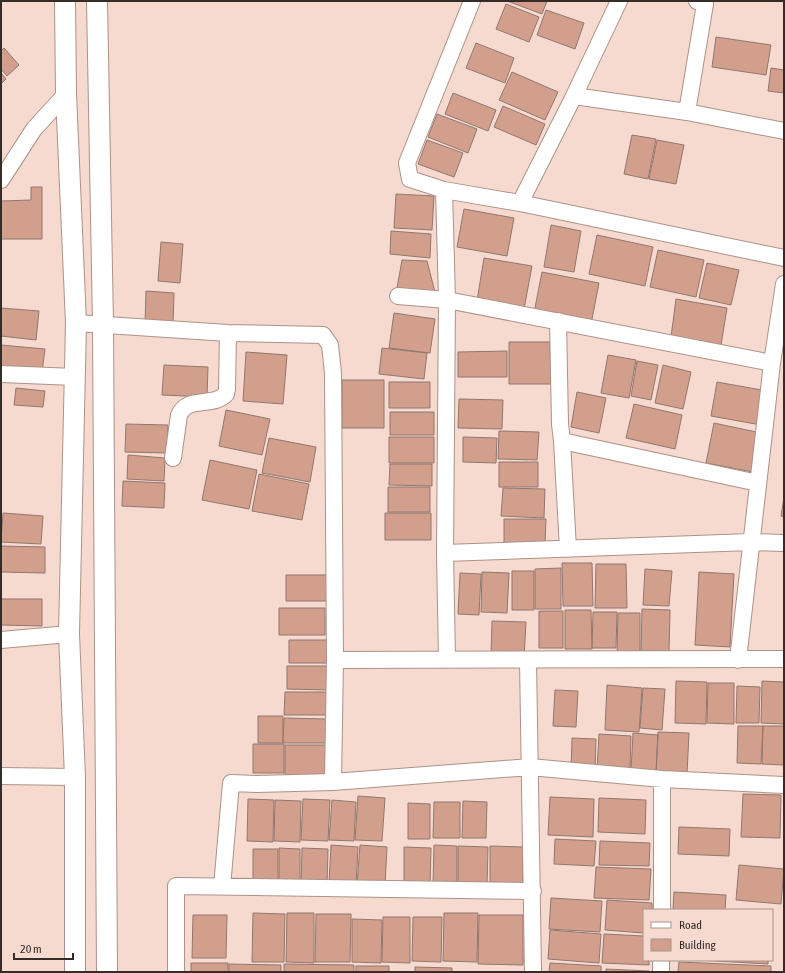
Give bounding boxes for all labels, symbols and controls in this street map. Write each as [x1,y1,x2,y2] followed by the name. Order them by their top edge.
[643,909,773,961] legend
[679,918,702,932] text: Road
[14,935,73,961] scale bar
[679,938,717,952] text: Building
[20,942,42,956] text: 20 m

